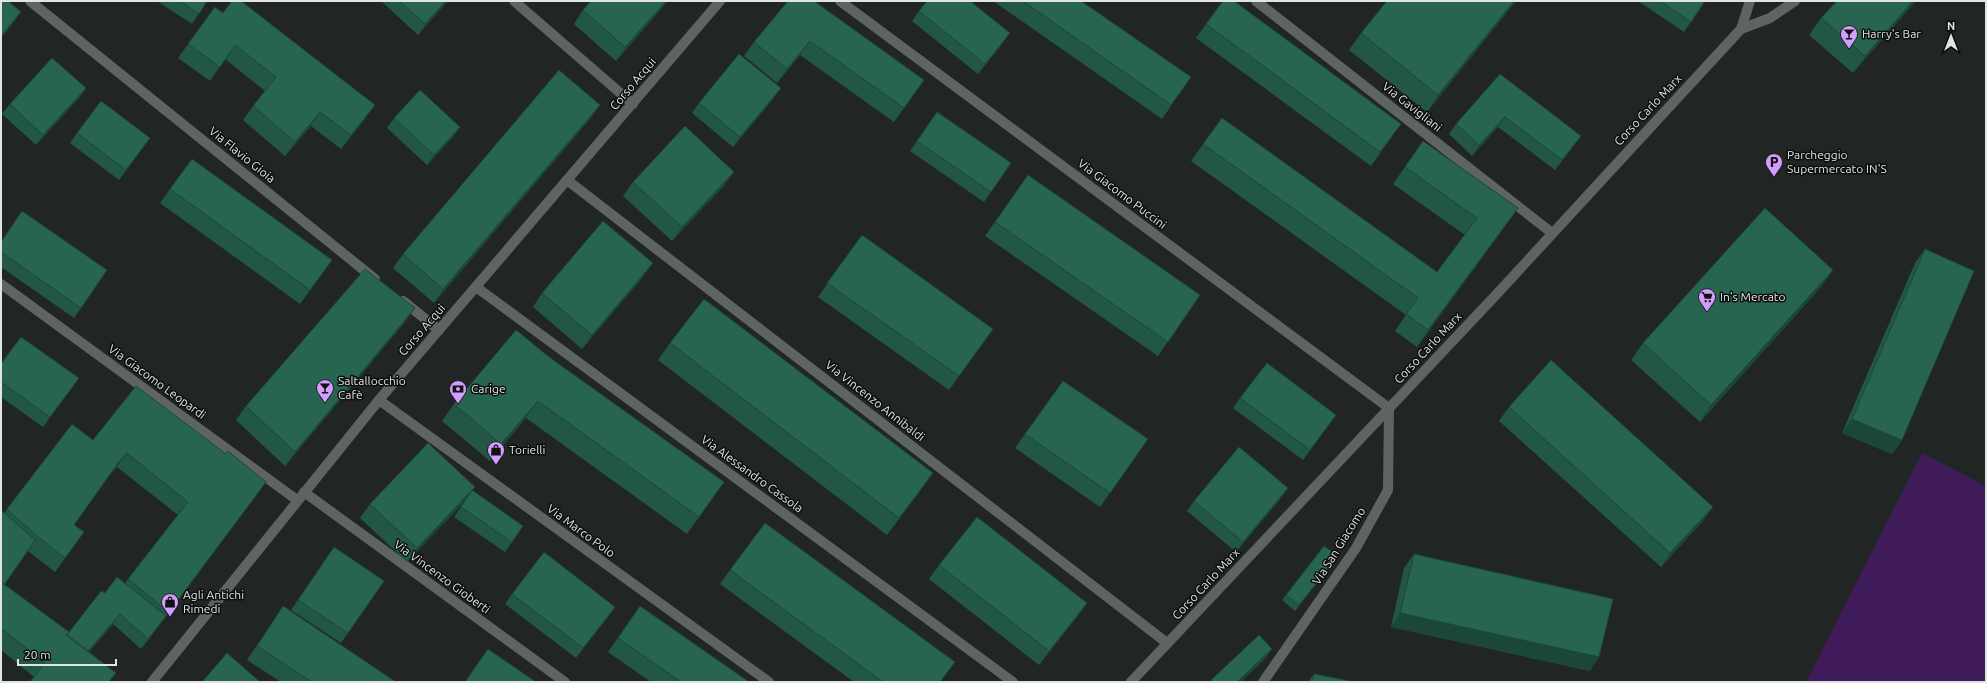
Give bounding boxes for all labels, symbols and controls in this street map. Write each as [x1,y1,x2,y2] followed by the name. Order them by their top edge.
[1931,16,1971,56] north arrow
[1947,20,1955,32] text: N
[1839,24,1859,49] bar icon: Harry's Bar
[1862,27,1921,40] place label: Harry's Bar
[607,55,658,112] street label: Corso Acqui
[1611,71,1684,148] street label: Corso Carlo Marx
[1380,79,1445,134] street label: Via Gavigliani
[207,124,278,185] street label: Via Flavio Gioia
[1787,148,1887,175] place label: Parcheggio Supermercato IN'S
[1764,152,1784,177] parking icon: Parcheggio Supermercato IN'S
[1075,156,1169,231] street label: Via Giacomo Puccini
[1697,287,1717,312] supermarket icon: In's Mercato
[1720,290,1786,303] place label: In's Mercato
[396,301,448,358] street label: Corso Acqui
[1391,309,1464,386] street label: Corso Carlo Marx
[106,342,208,421] street label: Via Giacomo Leopardi
[823,358,928,443] street label: Via Vincenzo Annibaldi
[338,374,406,401] place label: Saltallocchio Cafè
[315,378,335,403] bar icon: Saltallocchio Cafè
[448,379,468,404] bank icon: Carige
[471,382,506,395] place label: Carige
[699,432,806,515] street label: Via Alessandro Cassola
[486,440,506,465] shop icon: Torielli
[509,443,545,456] place label: Torielli
[545,502,618,560] street label: Via Marco Polo
[1310,505,1368,587] street label: Via San Giacomo
[392,537,493,616] street label: Via Vincenzo Gioberti
[1169,545,1242,622] street label: Corso Carlo Marx
[183,588,244,615] place label: Agli Antichi Rimedi
[160,592,180,617] shop icon: Agli Antichi Rimedi
[18,641,116,667] scale bar
[24,648,51,661] text: 20 m

